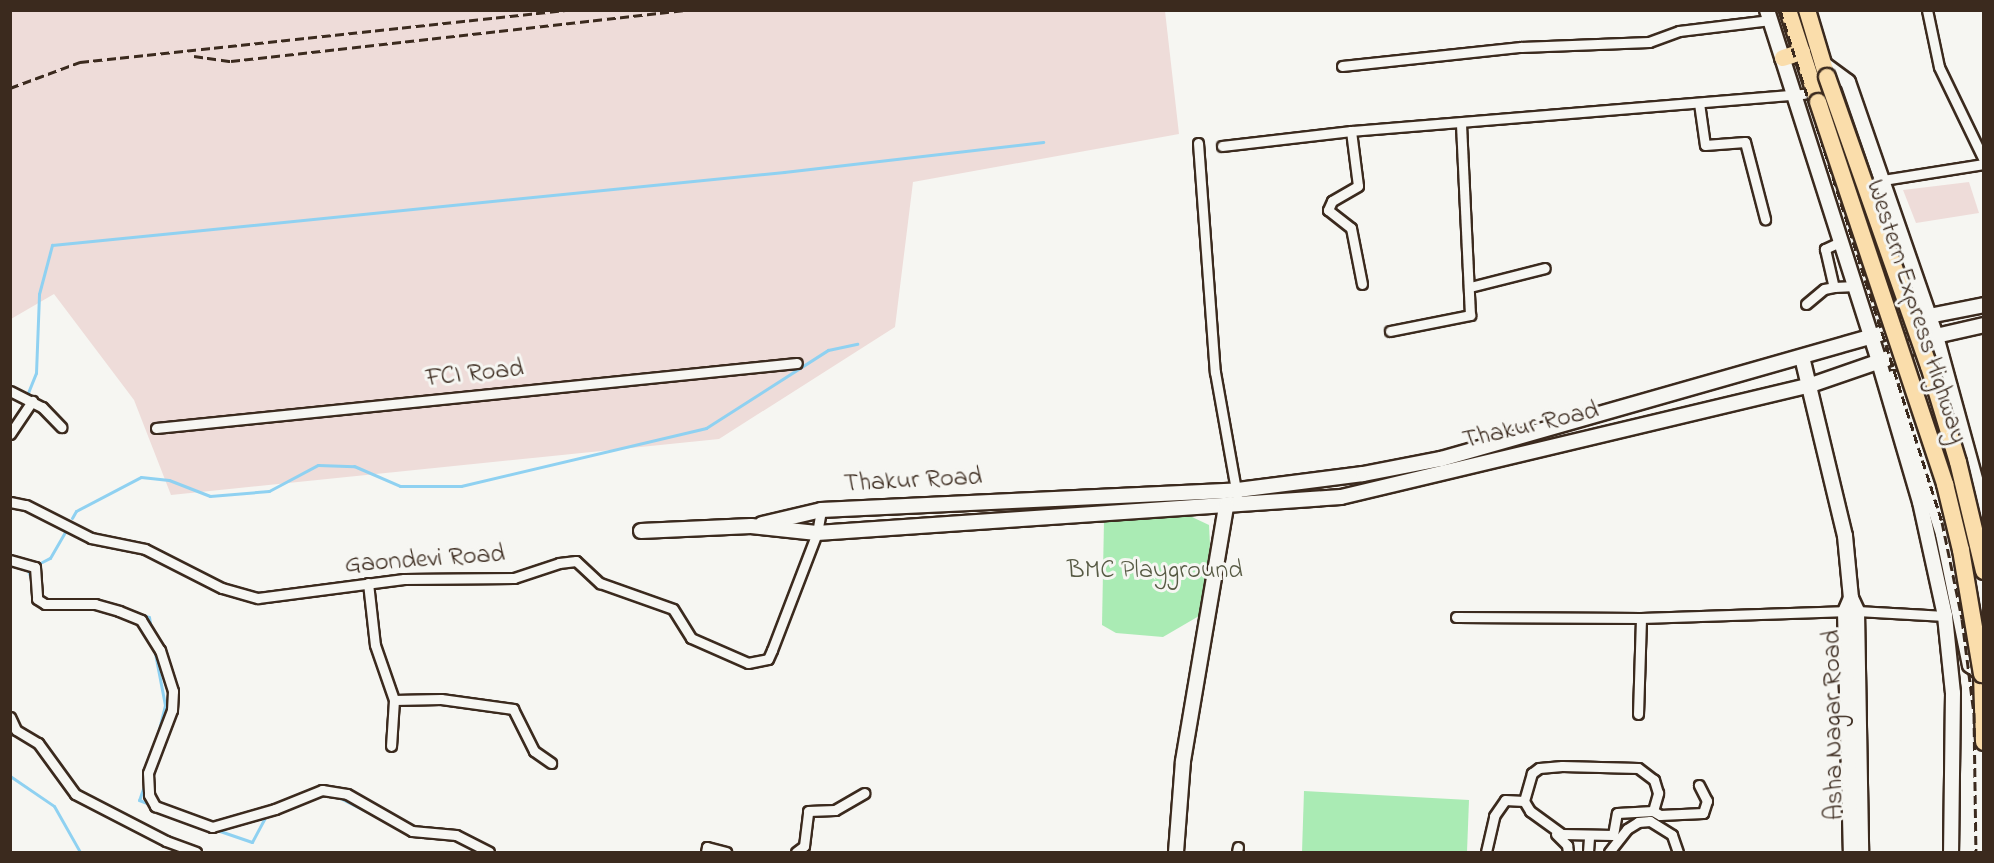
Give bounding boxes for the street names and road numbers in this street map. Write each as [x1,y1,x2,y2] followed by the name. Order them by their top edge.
[1858,176,1972,448] street label: Western Express Highway
[425,354,525,396] street label: FCI Road
[1460,396,1602,458] street label: Thakur Road
[843,463,983,501] street label: Thakur Road
[344,540,506,582] street label: Gaondevi Road
[1818,629,1852,821] street label: Asha Nagar Road

